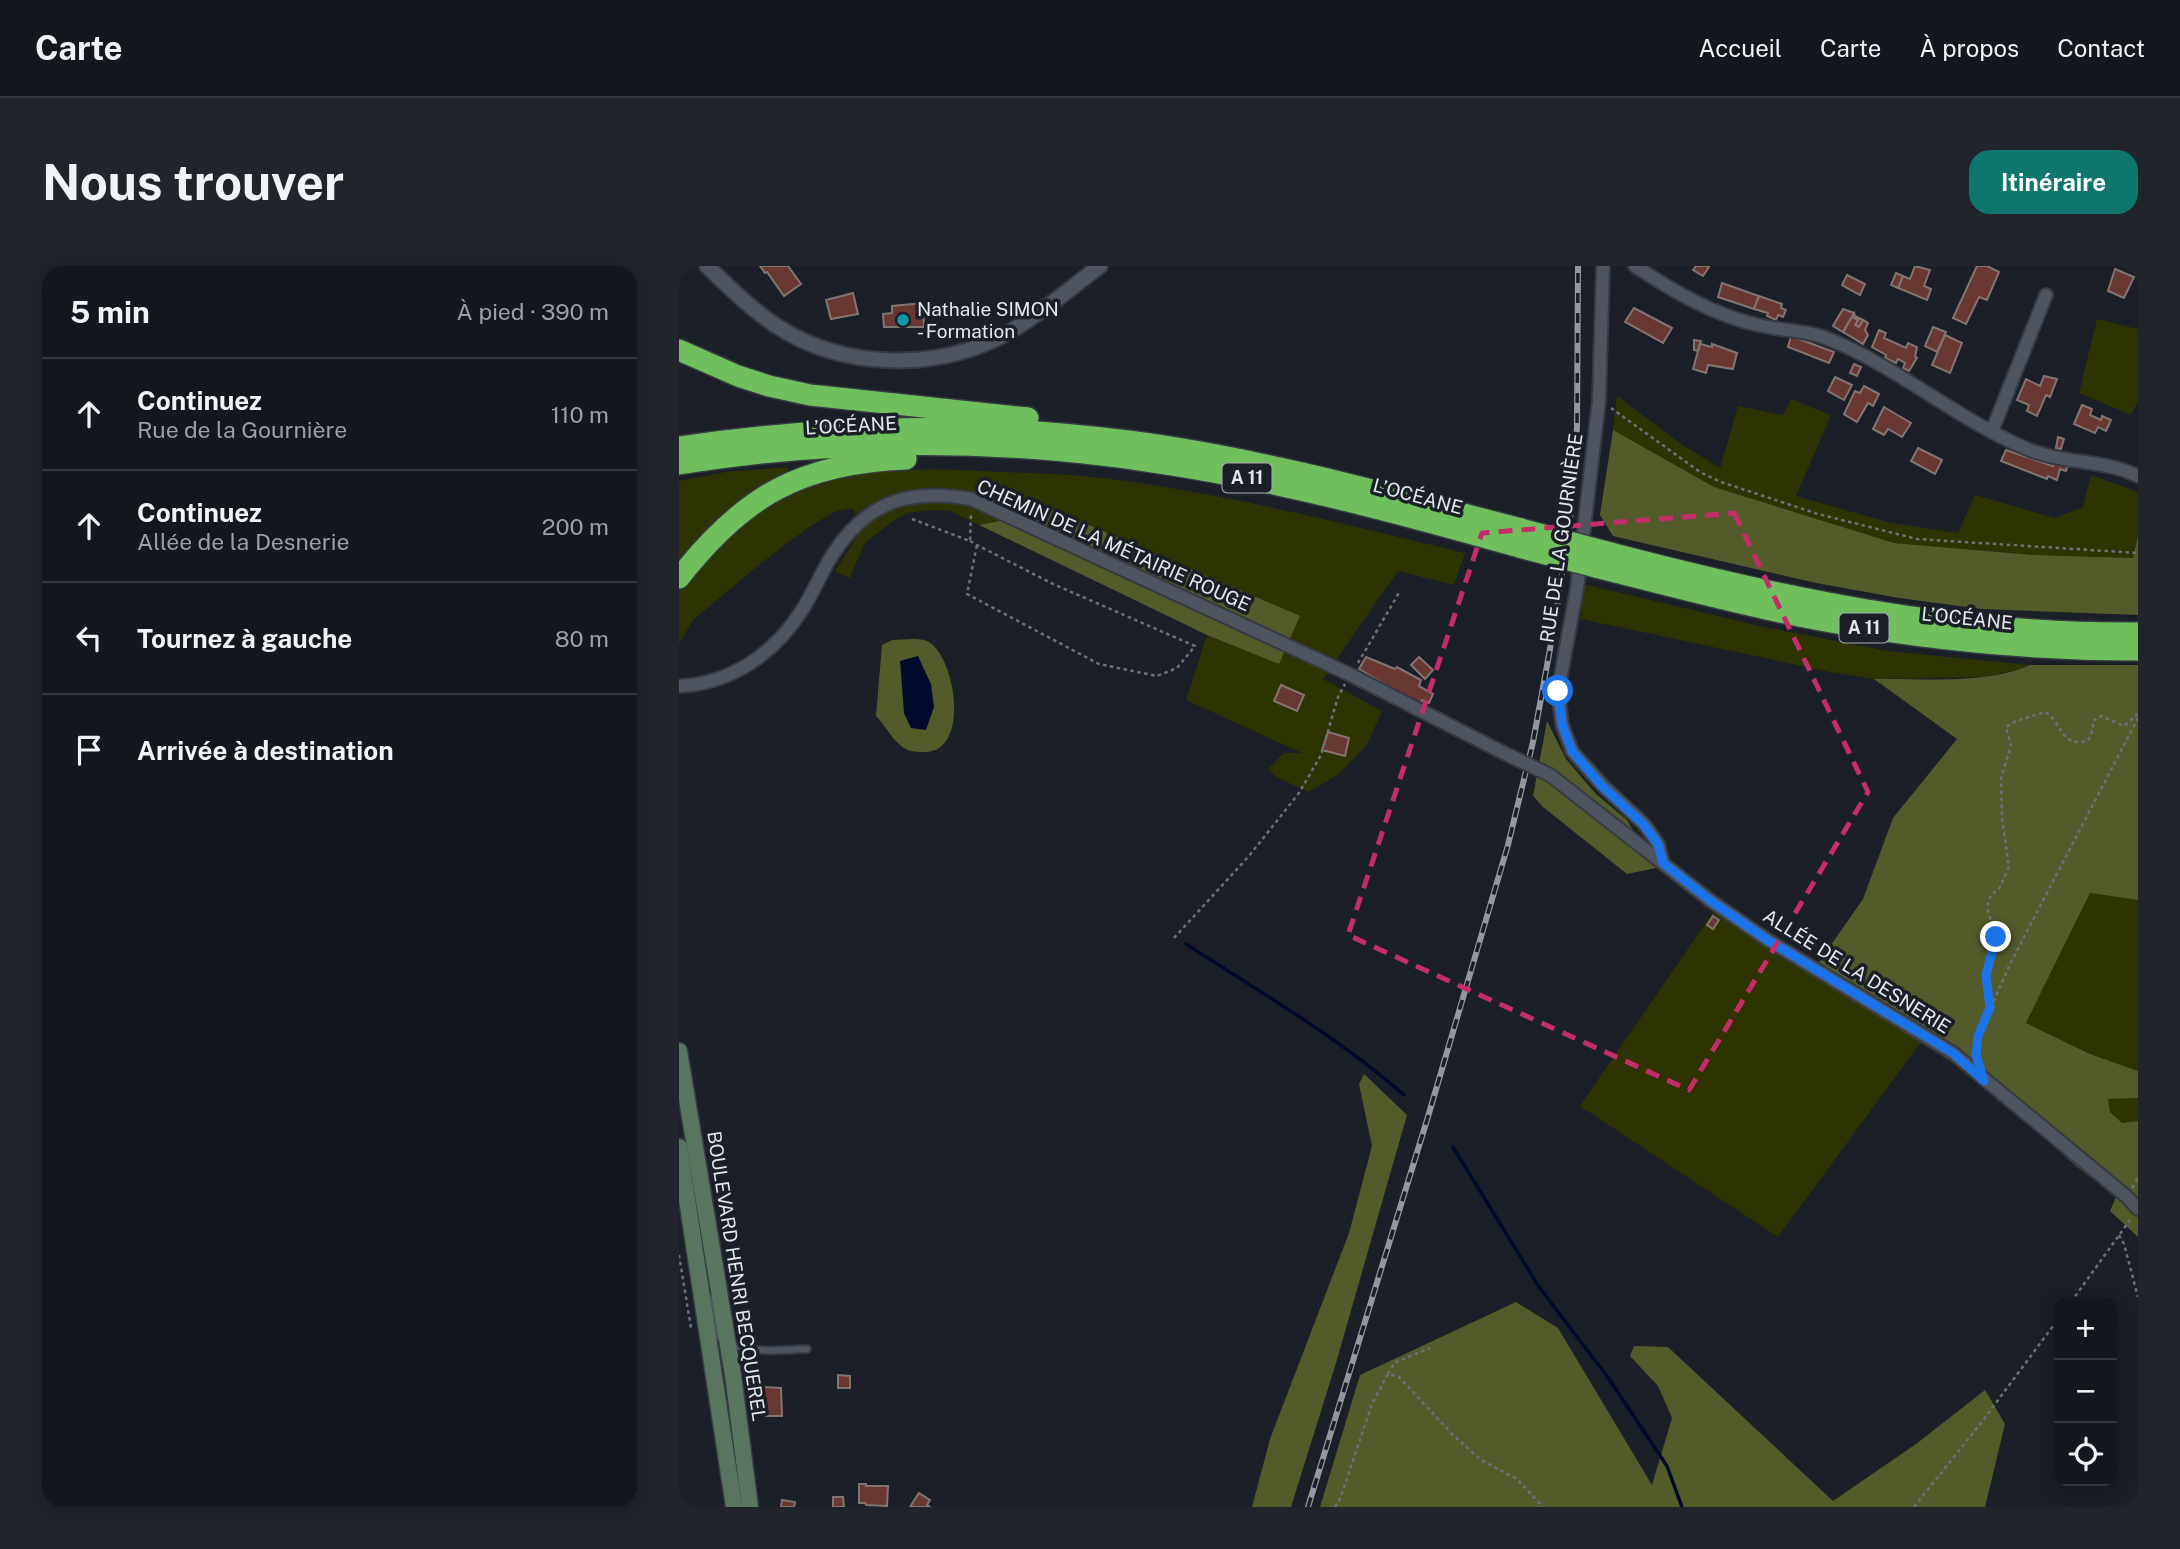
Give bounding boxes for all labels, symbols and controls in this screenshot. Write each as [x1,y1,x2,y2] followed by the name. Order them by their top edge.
[35,29,123,67] text: Carte
[1699,34,1782,62] text: Accueil
[1820,34,1881,62] text: Carte
[1919,34,2019,62] text: À propos
[2057,34,2145,62] text: Contact
[1969,150,2138,214] button: Itinéraire
[42,153,344,211] text: Nous trouver
[70,294,150,330] text: 5 min
[457,298,609,325] text: À pied · 390 m
[917,298,1059,342] place label: Nathalie SIMON - Formation
[895,312,911,328] marker: Nathalie SIMON - Formation
[137,385,262,416] text: Continuez
[70,395,108,433] icon: ahead
[551,401,609,428] text: 110 m
[805,412,897,438] street label: L’OCÉANE
[137,416,347,443] text: Rue de la Gournière
[1535,432,1587,644] street label: RUE DE LA GOURNIÈRE
[1223,463,1271,492] road number: A 11
[1371,473,1465,519] street label: L’OCÉANE
[974,475,1254,615] street label: CHEMIN DE LA MÉTAIRIE ROUGE
[137,497,262,528] text: Continuez
[70,507,108,545] icon: ahead
[542,513,609,540] text: 200 m
[137,528,349,555] text: Allée de la Desnerie
[1920,602,2014,634] street label: L’OCÉANE
[1839,614,1889,642] road number: A 11
[70,619,108,657] icon: left
[137,623,352,654] text: Tournez à gauche
[555,625,609,652] text: 80 m
[1542,675,1573,706] route start
[70,731,108,769] icon: arrive
[137,735,394,766] text: Arrivée à destination
[1759,904,1955,1038] street label: ALLÉE DE LA DESNERIE
[1980,921,2011,952] route end
[703,1129,771,1423] street label: BOULEVARD HENRI BECQUEREL
[2054,1297,2117,1486] map controls
[2054,1297,2117,1360] button: +
[2054,1360,2117,1423] button: −
[2054,1423,2117,1486] button: locate

